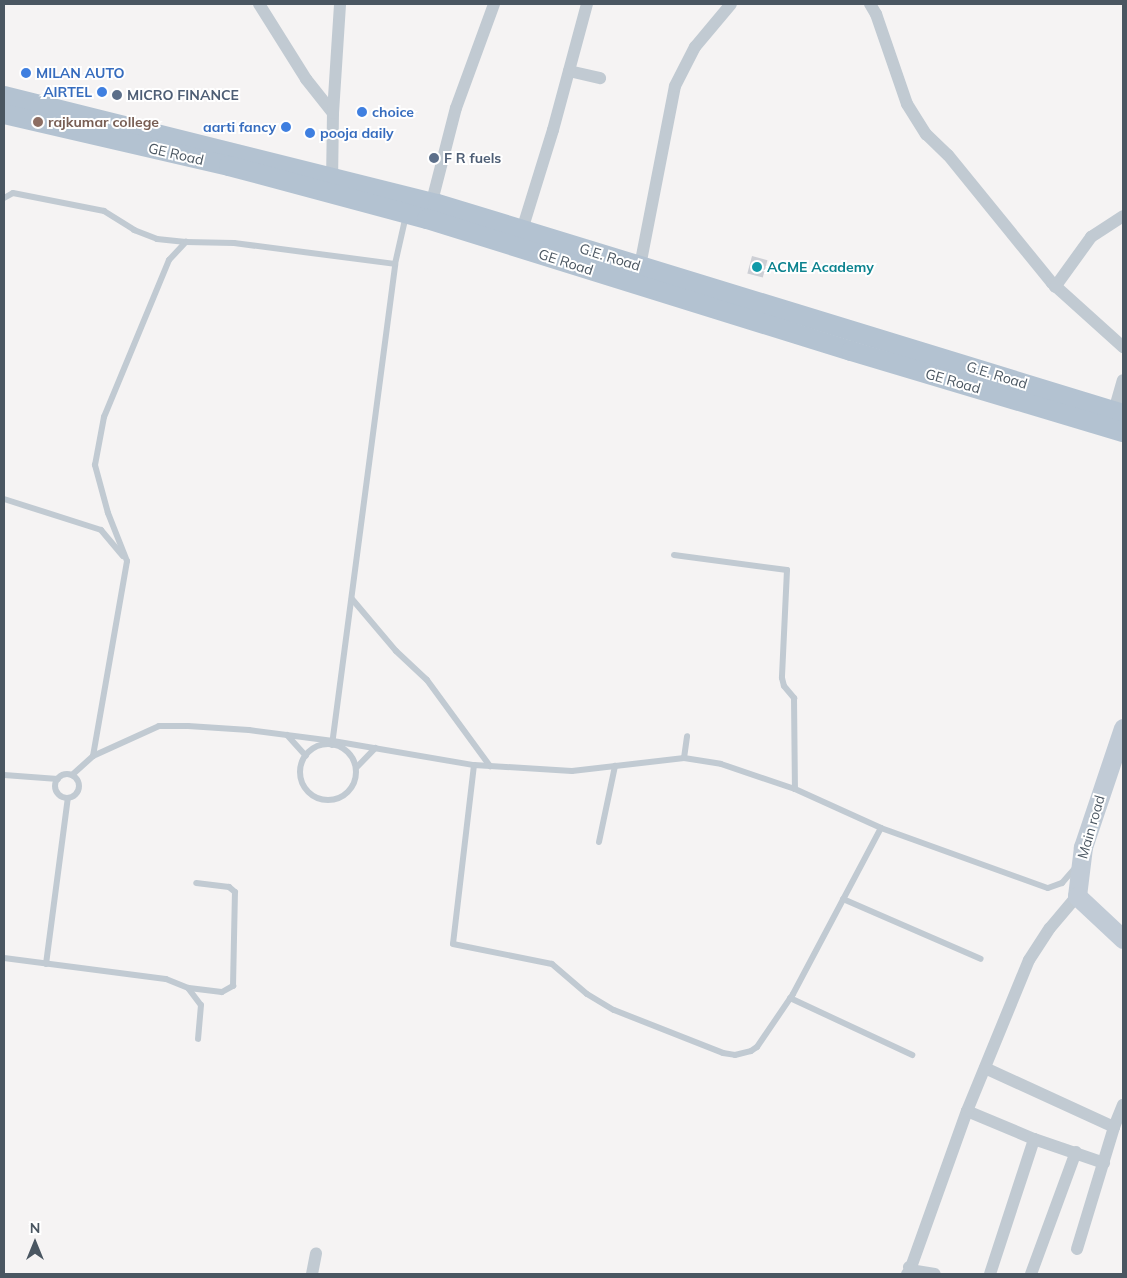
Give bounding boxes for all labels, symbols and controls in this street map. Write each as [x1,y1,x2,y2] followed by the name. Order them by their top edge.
[36,65,125,81] place label: MILAN AUTO
[20,67,32,79] marker: MILAN AUTO
[43,84,92,100] place label: AIRTEL
[96,86,108,98] marker: AIRTEL
[127,87,239,103] place label: MICRO FINANCE
[111,89,123,101] marker: MICRO FINANCE
[372,104,414,120] place label: choice
[356,106,368,118] marker: choice
[48,114,159,130] place label: rajkumar college
[32,116,44,128] marker: rajkumar college
[203,119,276,135] place label: aarti fancy
[280,121,292,133] marker: aarti fancy
[320,125,394,141] place label: pooja daily
[304,127,316,139] marker: pooja daily
[147,139,205,169] street label: GE Road
[444,150,501,166] place label: F R fuels
[428,152,440,164] marker: F R fuels
[577,240,643,274] street label: G.E. Road
[537,245,595,279] street label: GE Road
[767,259,874,275] place label: ACME Academy
[751,261,763,273] marker: ACME Academy
[964,358,1030,392] street label: G.E. Road
[924,365,982,397] street label: GE Road
[1074,793,1108,861] street label: Main road
[10,1218,60,1268] north arrow
[30,1219,40,1237] text: N

